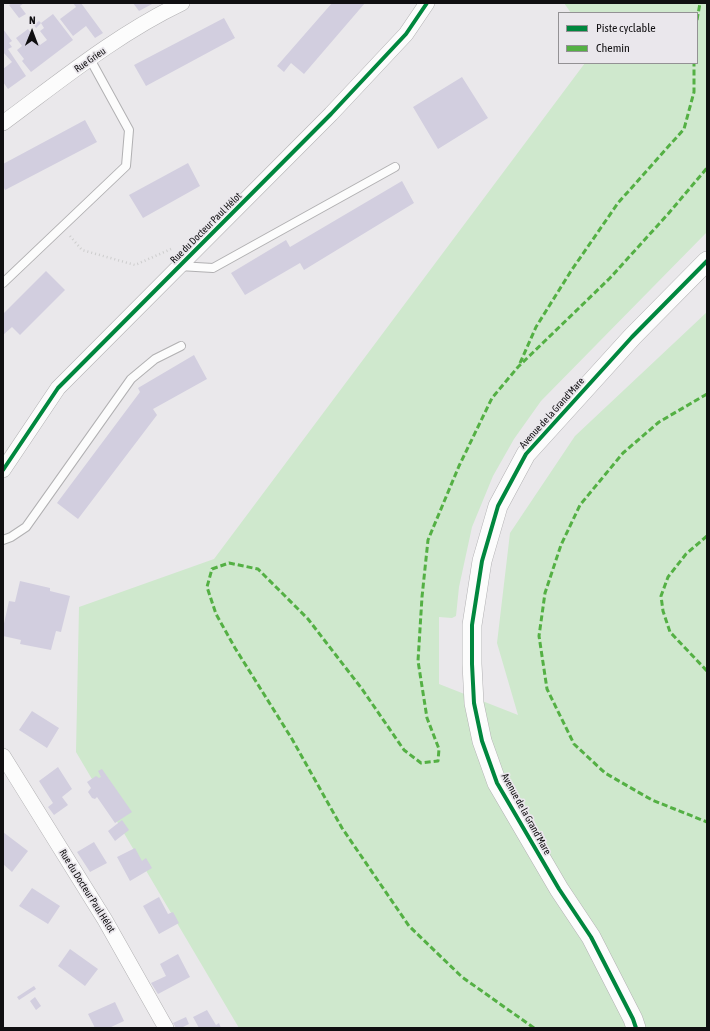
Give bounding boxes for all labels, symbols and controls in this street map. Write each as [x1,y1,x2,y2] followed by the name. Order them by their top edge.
[12,12,52,52] north arrow
[558,12,698,64] legend
[29,14,36,26] text: N
[596,21,656,35] text: Piste cyclable
[596,41,630,55] text: Chemin
[72,45,108,75] street label: Rue Grieu
[168,190,244,266] street label: Rue du Docteur Paul Hélot
[517,375,587,451] street label: Avenue de la Grand'Mare
[499,771,553,857] street label: Avenue de la Grand'Mare
[57,847,117,935] street label: Rue du Docteur Paul Hélot

